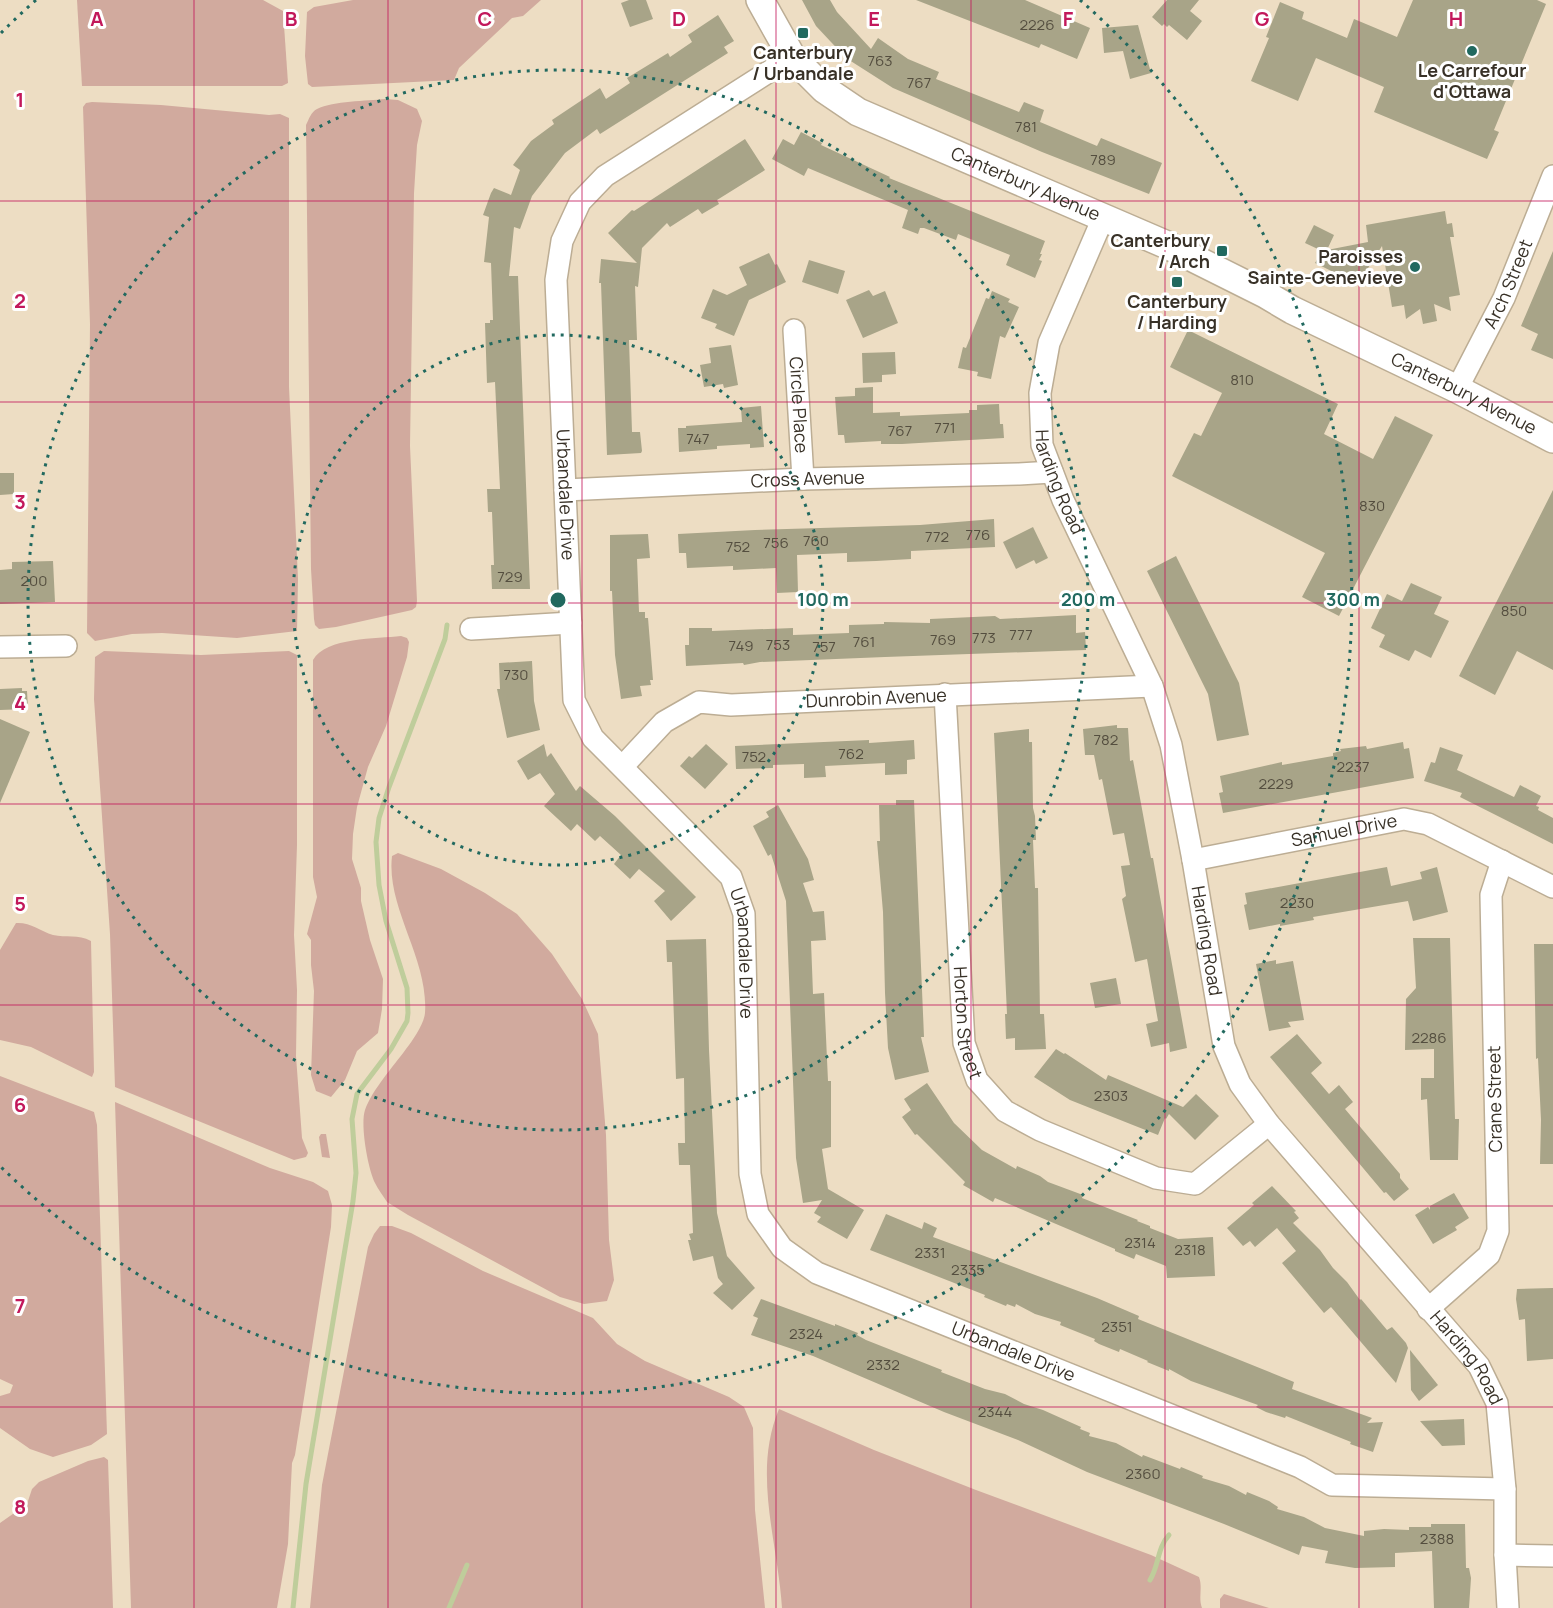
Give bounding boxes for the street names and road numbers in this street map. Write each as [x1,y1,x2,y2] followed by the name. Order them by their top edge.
[948,141,1104,226] street label: Canterbury Avenue
[1477,236,1537,332] street label: Arch Street
[1387,346,1541,439] street label: Canterbury Avenue
[785,356,814,454] street label: Circle Place
[551,428,581,561] street label: Urbandale Drive
[1030,429,1091,538] street label: Harding Road
[750,465,865,492] street label: Cross Avenue
[805,682,947,713] street label: Dunrobin Avenue
[1289,808,1399,852] street label: Samuel Drive
[725,884,759,1019] street label: Urbandale Drive
[1186,884,1228,997] street label: Harding Road
[949,966,989,1082] street label: Horton Street
[1481,1045,1507,1153] street label: Crane Street
[1425,1305,1509,1408] street label: Harding Road
[948,1315,1079,1387] street label: Urbandale Drive

